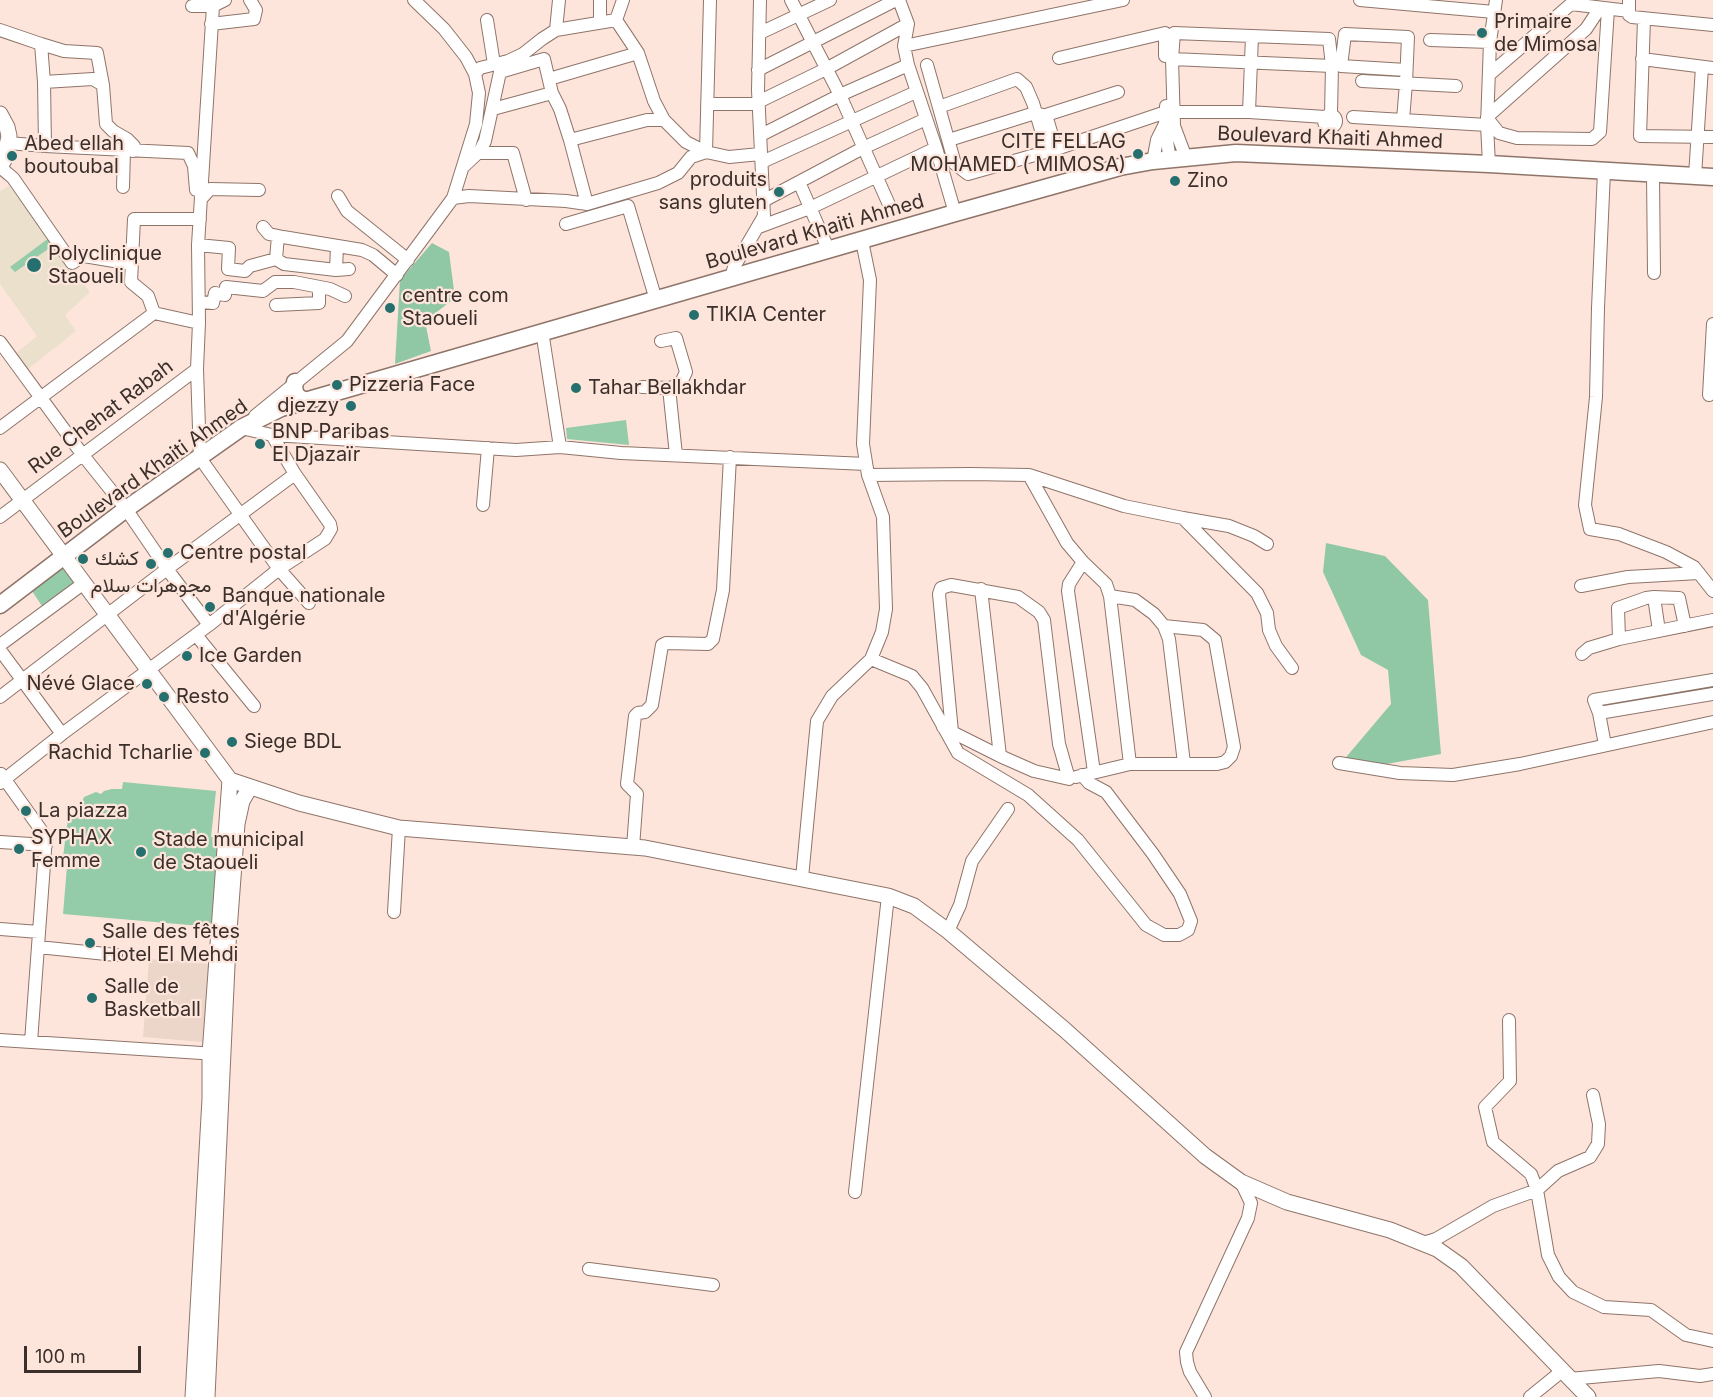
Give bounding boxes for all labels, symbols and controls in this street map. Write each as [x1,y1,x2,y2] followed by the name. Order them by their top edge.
[1494,10,1598,57] place label: Primaire de Mimosa
[1475,26,1489,40] marker: Primaire de Mimosa
[1217,122,1443,154] street label: Boulevard Khaiti Ahmed
[910,130,1126,177] place label: CITE FELLAG MOHAMED ( MIMOSA)
[24,132,124,179] place label: Abed ellah boutoubal
[1131,147,1145,161] marker: CITE FELLAG MOHAMED ( MIMOSA)
[5,149,19,163] marker: Abed ellah boutoubal
[658,168,767,215] place label: produits sans gluten
[1187,169,1228,193] place label: Zino
[1168,174,1182,188] marker: Zino
[772,185,786,199] marker: produits sans gluten
[703,189,927,275] street label: Boulevard Khaiti Ahmed
[48,242,162,289] place label: Polyclinique Staoueli
[25,256,43,274] marker: Polyclinique Staoueli
[402,284,509,331] place label: centre com Staoueli
[383,301,397,315] marker: centre com Staoueli
[706,303,826,327] place label: TIKIA Center
[687,308,701,322] marker: TIKIA Center
[24,355,178,479] street label: Rue Chehat Rabah
[349,373,475,397] place label: Pizzeria Face
[588,376,746,400] place label: Tahar Bellakhdar
[330,378,344,392] marker: Pizzeria Face
[569,381,583,395] marker: Tahar Bellakhdar
[54,394,252,544] street label: Boulevard Khaiti Ahmed
[277,394,339,418] place label: djezzy
[344,399,358,413] marker: djezzy
[272,420,389,467] place label: BNP Paribas El Djazaïr
[253,437,267,451] marker: BNP Paribas El Djazaïr
[180,541,307,565] place label: Centre postal
[161,546,175,560] marker: Centre postal
[95,547,139,571] place label: كشك
[76,552,90,566] marker: كشك
[144,557,158,571] marker: مجوهرات سلام
[91,574,211,598] place label: مجوهرات سلام
[222,584,385,631] place label: Banque nationale d'Algérie
[203,600,217,614] marker: Banque nationale d'Algérie
[199,644,302,668] place label: Ice Garden
[180,649,194,663] marker: Ice Garden
[26,672,135,696] place label: Névé Glace
[140,677,154,691] marker: Névé Glace
[176,685,229,709] place label: Resto
[157,690,171,704] marker: Resto
[244,730,342,754] place label: Siege BDL
[225,735,239,749] marker: Siege BDL
[48,741,193,765] place label: Rachid Tcharlie
[198,746,212,760] marker: Rachid Tcharlie
[38,799,128,823] place label: La piazza
[19,804,33,818] marker: La piazza
[31,826,112,873] place label: SYPHAX Femme
[153,828,304,875] place label: Stade municipal de Staoueli
[12,842,26,856] marker: SYPHAX Femme
[134,845,148,859] marker: Stade municipal de Staoueli
[102,920,240,967] place label: Salle des fêtes Hotel El Mehdi
[83,936,97,950] marker: Salle des fêtes Hotel El Mehdi
[104,975,201,1022] place label: Salle de Basketball
[85,991,99,1005] marker: Salle de Basketball
[27,1334,144,1372] scale bar
[35,1346,86,1367] text: 100 m

